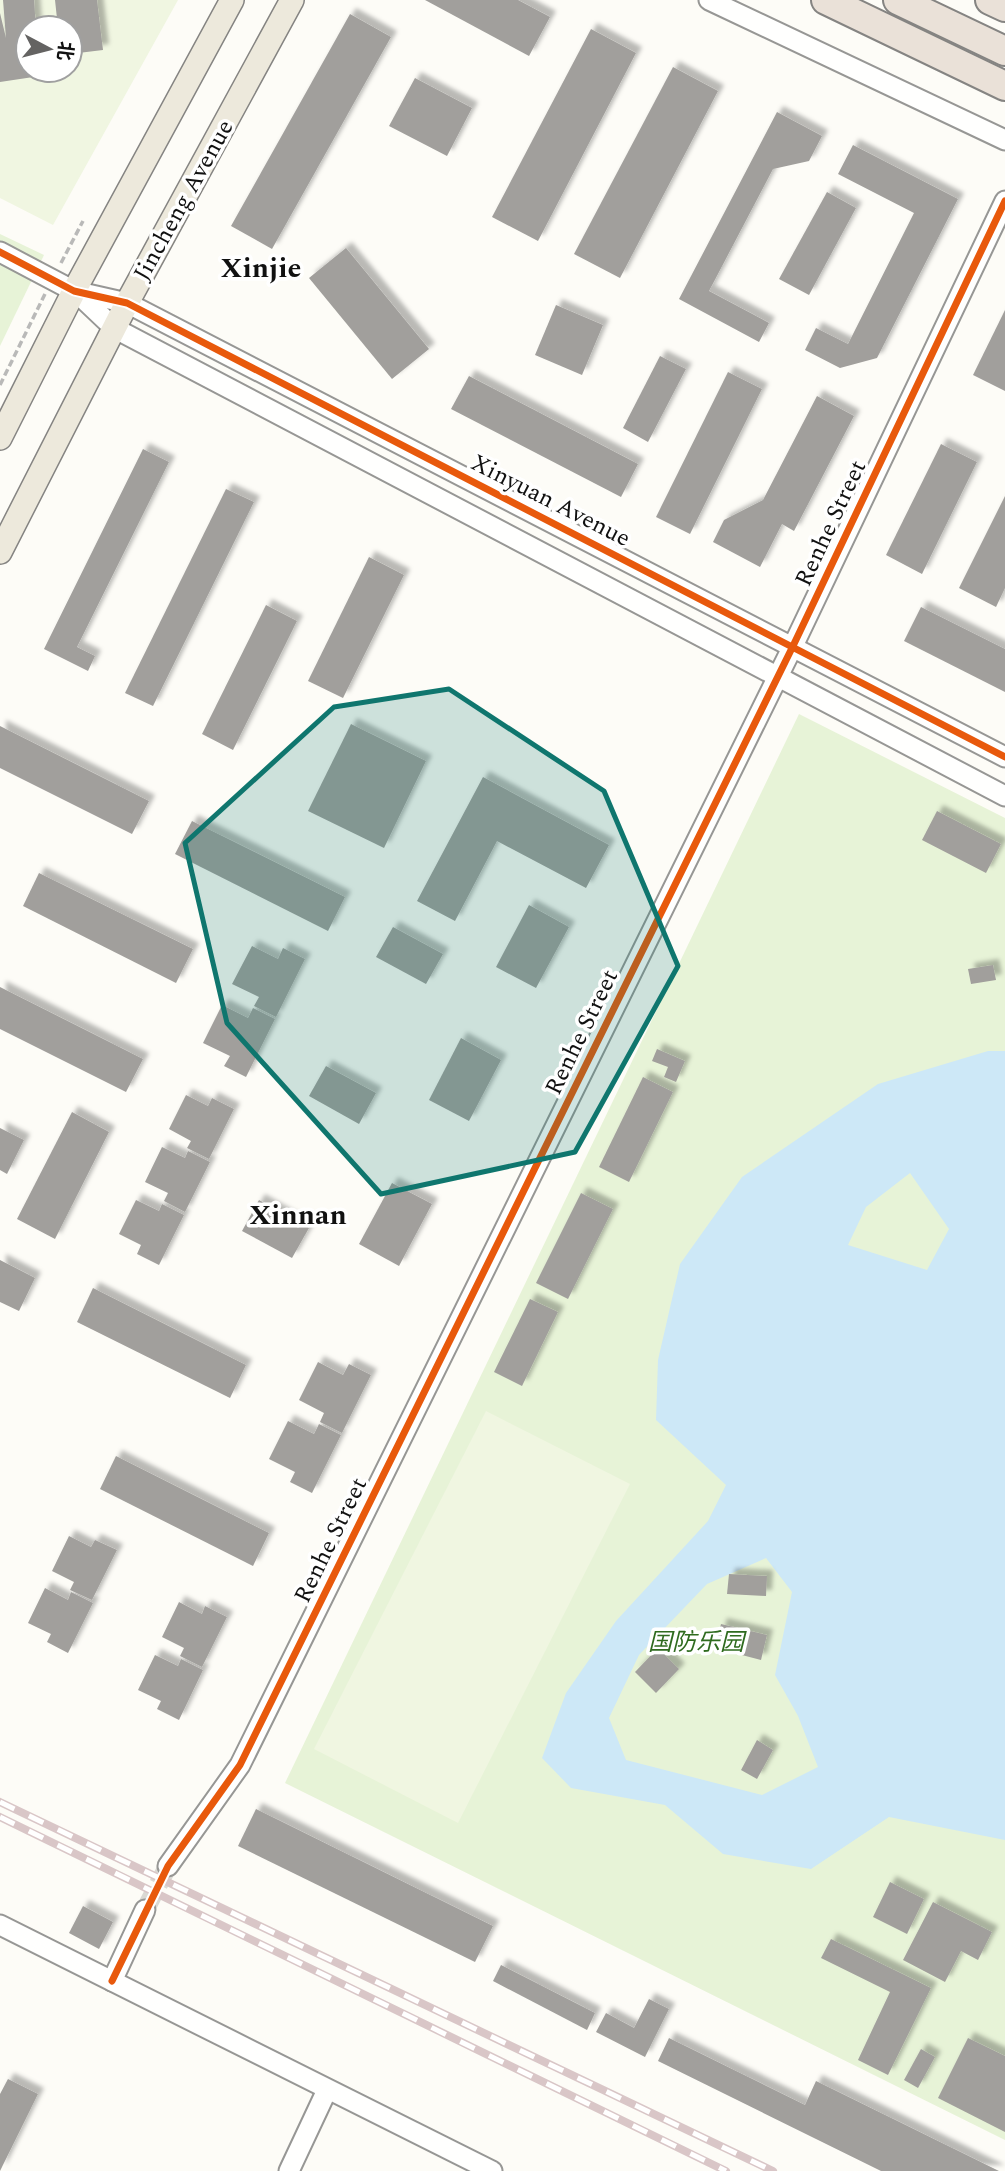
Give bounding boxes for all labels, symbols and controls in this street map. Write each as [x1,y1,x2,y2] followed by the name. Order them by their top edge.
[14,14,84,84] north arrow
[49,40,80,62] text: 北
[125,113,243,288] street label: Jincheng Avenue
[221,247,301,290] district label: Xinjie
[464,445,637,557] street label: Xinyuan Avenue
[786,454,876,593] street label: Renhe Street
[536,963,628,1101] street label: Renhe Street
[249,1194,347,1237] district label: Xinnan
[285,1471,377,1609] street label: Renhe Street
[648,1625,747,1661] park label: 国防乐园

